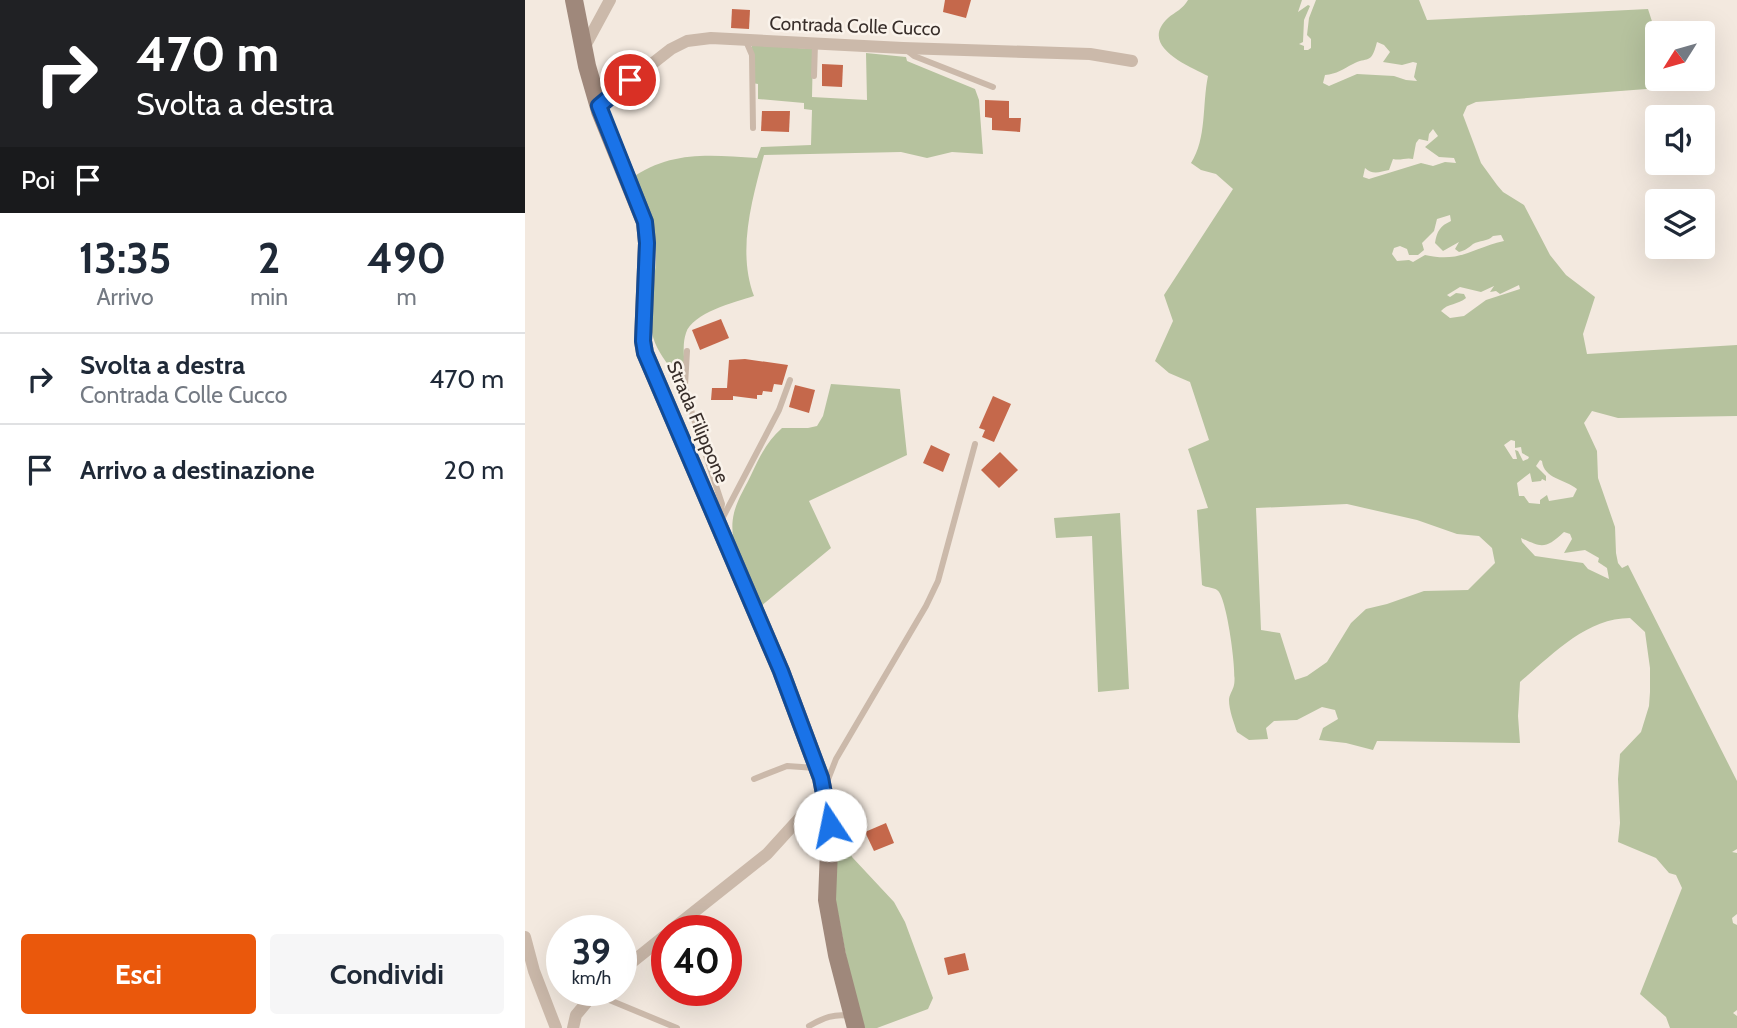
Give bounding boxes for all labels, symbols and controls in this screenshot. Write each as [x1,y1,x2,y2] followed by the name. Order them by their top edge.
[769,12,941,40] street label: Contrada Colle Cucco
[1645,21,1715,91] north arrow
[1645,21,1715,259] map controls
[136,24,279,83] text: 470 m
[21,28,112,119] icon: right
[600,50,660,110] pin
[611,61,649,99] icon: arrive
[136,84,334,123] text: Svolta a destra
[1645,105,1715,175] button: sound
[69,161,107,199] icon: arrive
[21,164,55,196] text: Poi
[1645,189,1715,259] button: layers
[79,232,171,284] text: 13:35
[258,232,280,284] text: 2
[367,232,446,284] text: 490
[96,283,154,311] text: Arrivo
[250,283,288,311] text: min
[396,283,417,311] text: m
[80,349,245,381] text: Svolta a destra
[662,357,734,487] street label: Strada Filippone
[21,360,59,398] icon: right
[429,363,504,395] text: 470 m
[80,381,287,409] text: Contrada Colle Cucco
[21,451,59,489] icon: arrive
[80,454,315,486] text: Arrivo a destinazione
[444,454,504,486] text: 20 m
[793,788,867,862] position arrow
[651,915,742,1006] speed limit sign: 40
[572,930,611,973] text: 39
[21,934,256,1014] button: Esci
[270,934,504,1014] button: Condividi
[572,967,611,989] text: km/h

